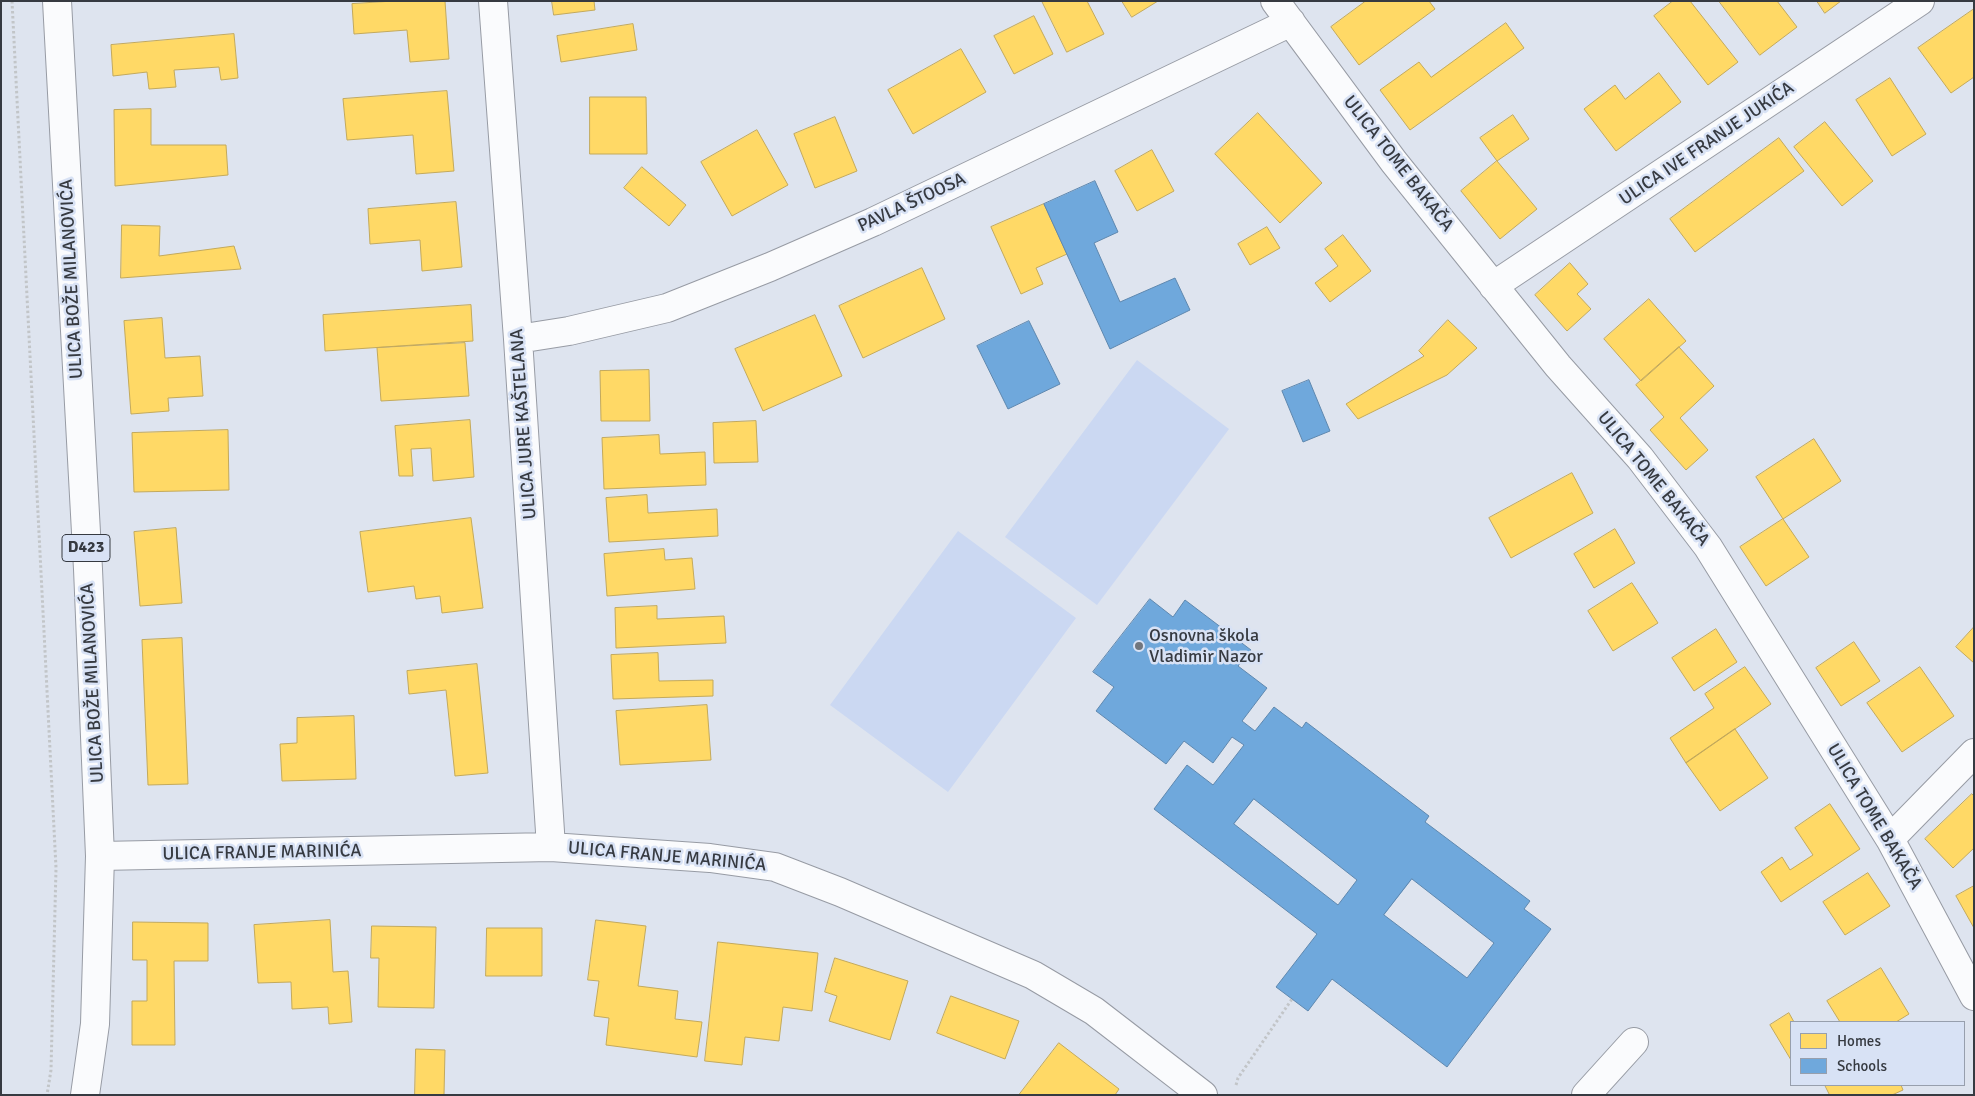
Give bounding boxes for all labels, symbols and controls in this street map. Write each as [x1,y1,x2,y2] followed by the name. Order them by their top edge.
[1616,78,1798,210] street label: ULICA IVE FRANJE JUKIĆA
[1338,92,1458,236] street label: ULICA TOME BAKAČA
[855,169,969,237] street label: PAVLA ŠTOOSA
[56,178,88,380] street label: ULICA BOŽE MILANOVIĆA
[507,328,541,520] street label: ULICA JURE KAŠTELANA
[1592,407,1714,551] street label: ULICA TOME BAKAČA
[62,534,110,562] road number: D423
[77,582,109,784] street label: ULICA BOŽE MILANOVIĆA
[1149,625,1263,668] place label: Osnovna škola Vladimir Nazor
[1133,640,1145,652] marker: Osnovna škola Vladimir Nazor
[1822,740,1926,894] street label: ULICA TOME BAKAČA
[567,838,767,876] street label: ULICA FRANJE MARINIĆA
[162,840,362,866] street label: ULICA FRANJE MARINIĆA
[1790,1021,1965,1086] legend
[1837,1032,1881,1050] text: Homes
[1837,1057,1887,1075] text: Schools

